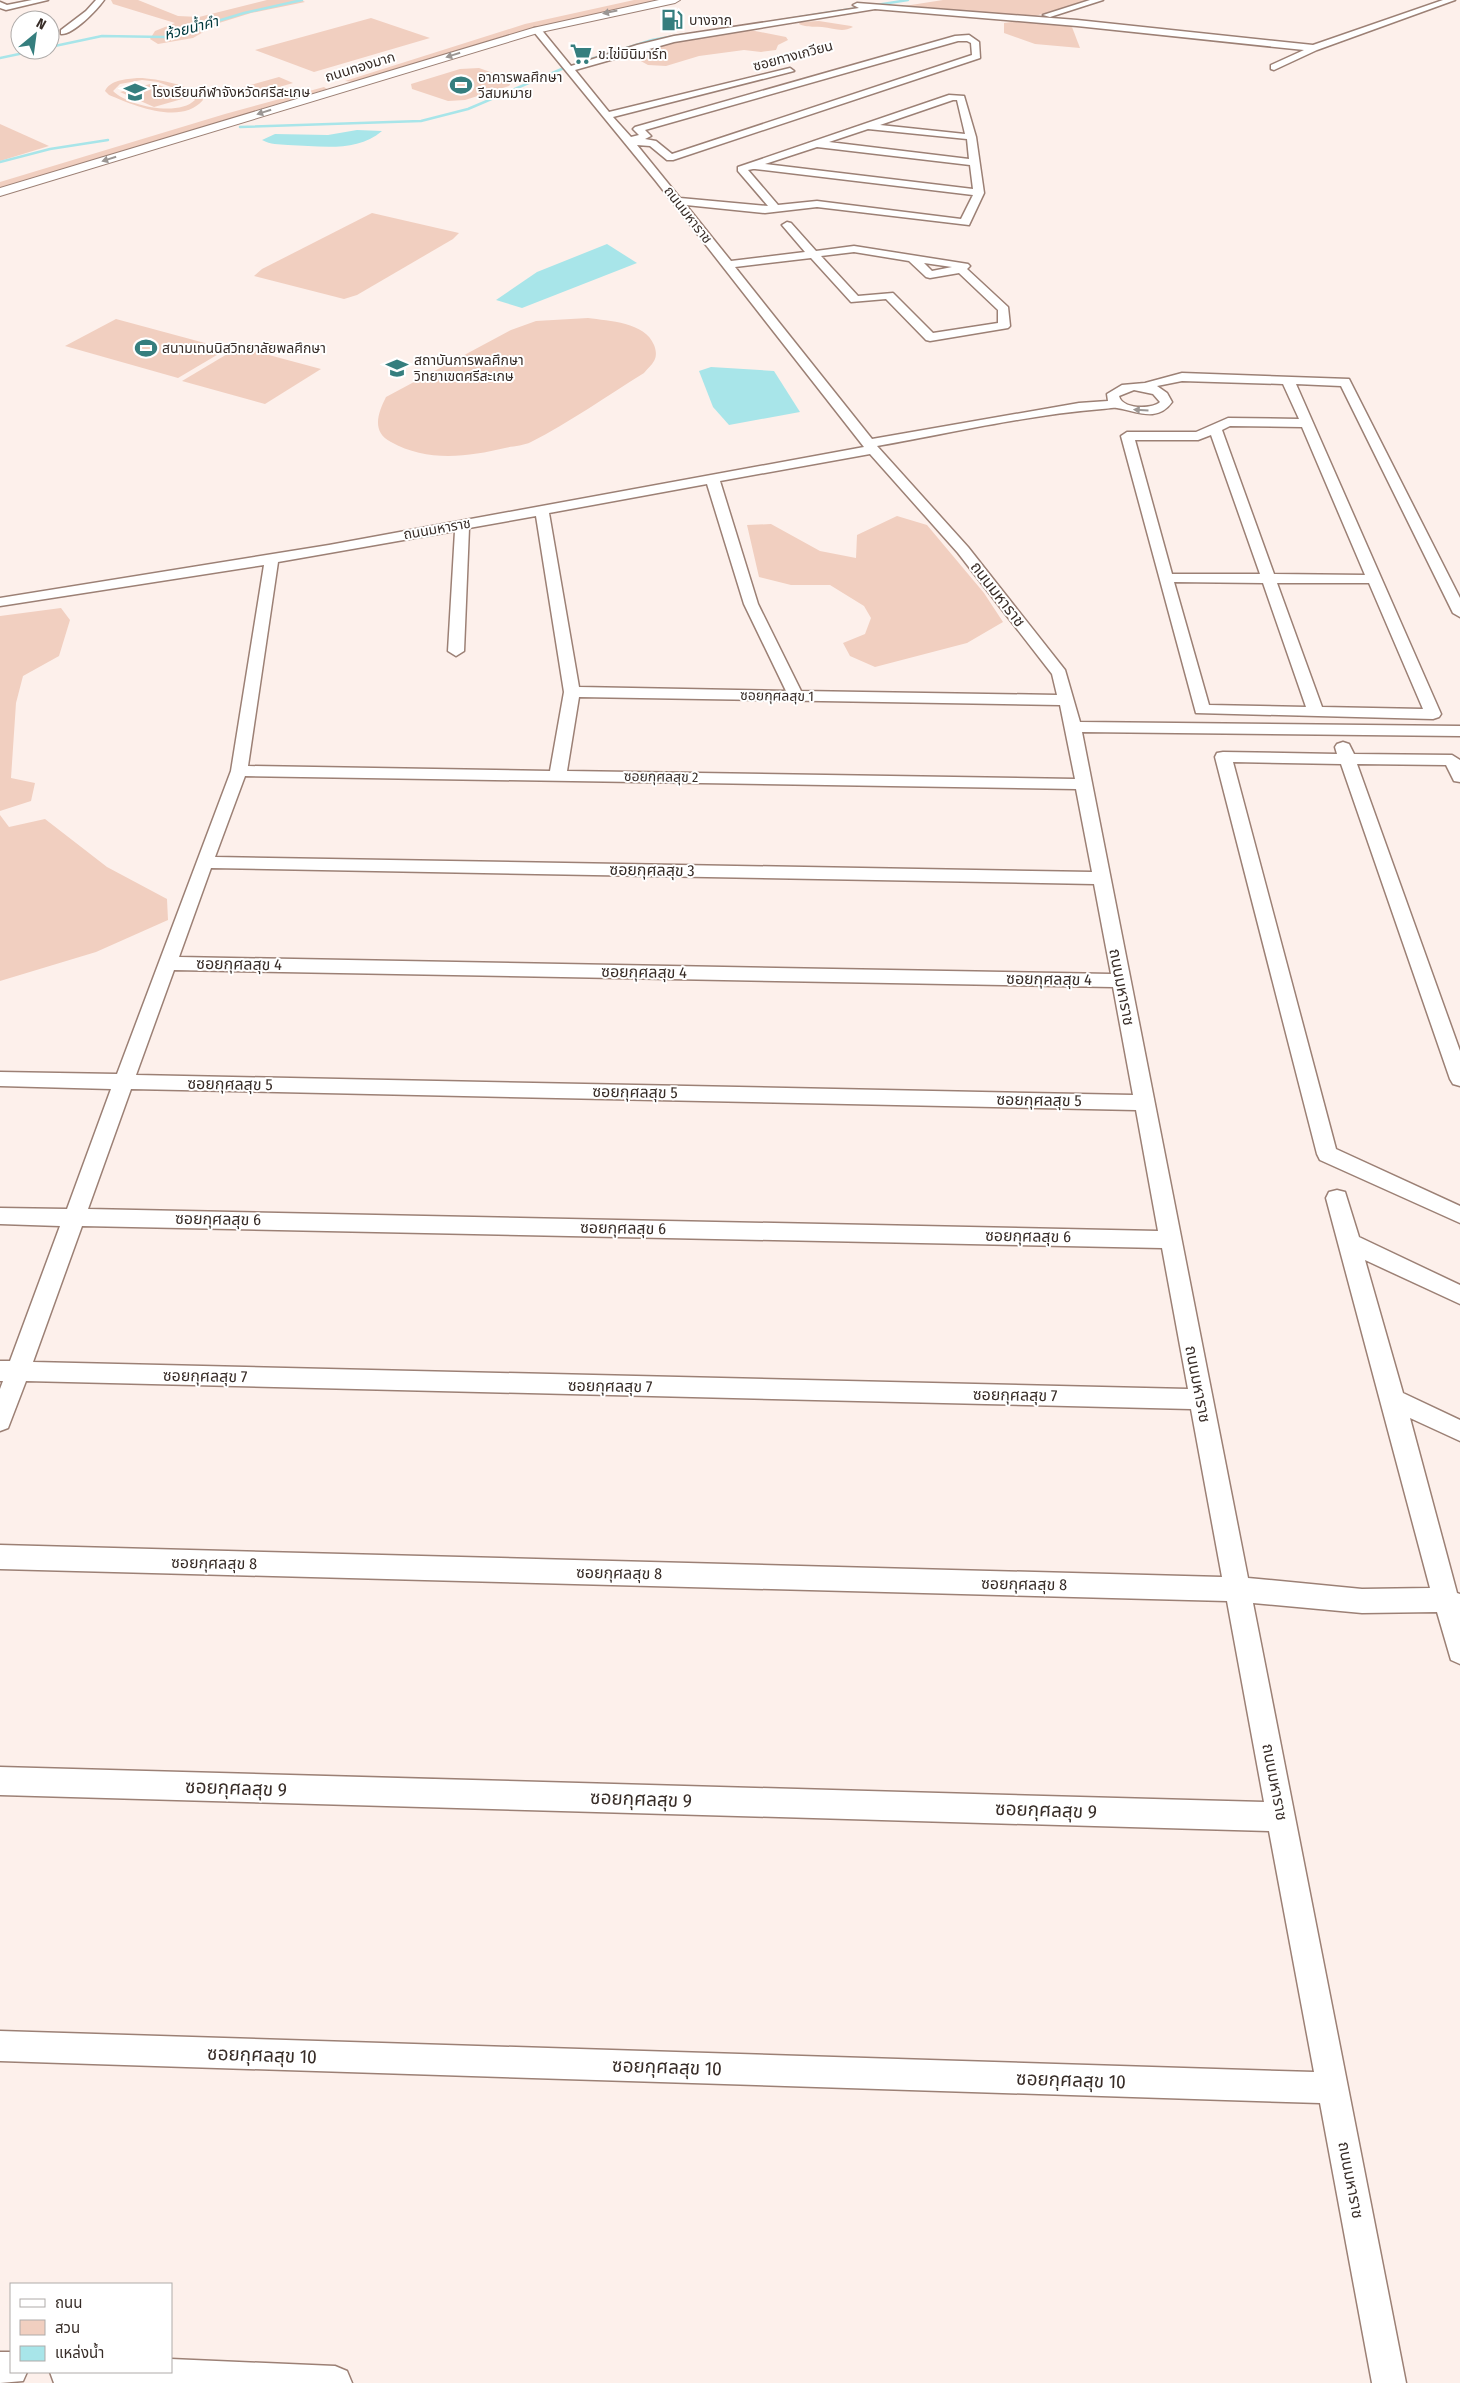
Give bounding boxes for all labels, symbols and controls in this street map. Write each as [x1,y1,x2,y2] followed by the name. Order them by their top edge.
[659,7,685,33] fuel station icon: บางจาก
[602,9,618,17] one-way arrow
[10,10,60,60] north arrow
[161,10,221,44] water label: ห้วยน้ำคำ
[689,12,732,29] place label: บางจาก
[33,15,49,34] text: N
[751,37,835,75] street label: ซอยทางเกวียน
[568,41,594,67] supermarket icon: ข.ไข่มินิมาร์ท
[598,46,667,63] place label: ข.ไข่มินิมาร์ท
[323,48,397,86] street label: ถนนทองมาก
[446,52,461,60] one-way arrow
[477,69,562,102] place label: อาคารพลศึกษา วีสมหมาย
[448,72,474,98] sports icon: อาคารพลศึกษา วีสมหมาย
[122,79,148,105] school or university icon: โรงเรียนกีฬาจังหวัดศรีสะเกษ
[152,84,310,101] place label: โรงเรียนกีฬาจังหวัดศรีสะเกษ
[257,109,272,116] one-way arrow
[101,156,116,164] one-way arrow
[660,183,716,247] street label: ถนนมหาราช
[133,335,159,361] sports icon: สนามเทนนิสวิทยาลัยพลศึกษา
[162,340,326,357] place label: สนามเทนนิสวิทยาลัยพลศึกษา
[413,352,524,385] place label: สถาบันการพลศึกษา วิทยาเขตศรีสะเกษ
[384,355,410,381] school or university icon: สถาบันการพลศึกษา วิทยาเขตศรีสะเกษ
[1133,406,1149,414] one-way arrow
[402,515,472,543] street label: ถนนมหาราช
[966,557,1030,631] street label: ถนนมหาราช
[740,687,814,705] street label: ซอยกุศลสุข 1
[624,768,698,786] street label: ซอยกุศลสุข 2
[609,860,695,880] street label: ซอยกุศลสุข 3
[1105,947,1139,1027] street label: ถนนมหาราช
[196,954,282,974] street label: ซอยกุศลสุข 4
[601,962,687,982] street label: ซอยกุศลสุข 4
[1006,969,1092,989] street label: ซอยกุศลสุข 4
[187,1074,273,1094] street label: ซอยกุศลสุข 5
[592,1082,678,1102] street label: ซอยกุศลสุข 5
[996,1090,1082,1110] street label: ซอยกุศลสุข 5
[175,1209,261,1229] street label: ซอยกุศลสุข 6
[580,1218,666,1238] street label: ซอยกุศลสุข 6
[985,1226,1071,1246] street label: ซอยกุศลสุข 6
[1181,1344,1215,1424] street label: ถนนมหาราช
[163,1366,248,1386] street label: ซอยกุศลสุข 7
[568,1376,653,1396] street label: ซอยกุศลสุข 7
[973,1385,1058,1405] street label: ซอยกุศลสุข 7
[171,1553,257,1573] street label: ซอยกุศลสุข 8
[576,1563,662,1583] street label: ซอยกุศลสุข 8
[981,1574,1067,1594] street label: ซอยกุศลสุข 8
[1258,1742,1292,1822] street label: ถนนมหาราช
[185,1775,287,1801] street label: ซอยกุศลสุข 9
[590,1786,692,1812] street label: ซอยกุศลสุข 9
[995,1797,1097,1823] street label: ซอยกุศลสุข 9
[207,2042,317,2068] street label: ซอยกุศลสุข 10
[612,2054,722,2080] street label: ซอยกุศลสุข 10
[1016,2067,1126,2093] street label: ซอยกุศลสุข 10
[1334,2140,1368,2220] street label: ถนนมหาราช
[10,2283,172,2373] legend
[55,2294,82,2312] text: ถนน
[55,2319,80,2337] text: สวน
[55,2342,104,2362] text: แหล่งน้ำ

